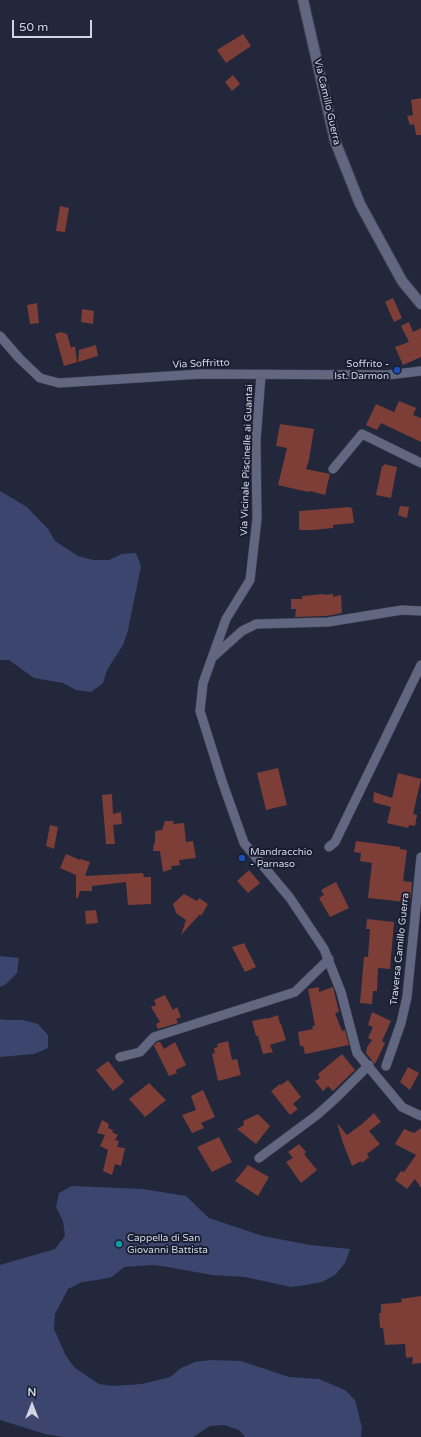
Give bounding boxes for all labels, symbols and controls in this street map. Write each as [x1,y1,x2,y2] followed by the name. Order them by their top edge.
[14,12,94,38] scale bar
[19,20,48,34] text: 50 m
[311,58,343,146] street label: Via Camillo Guerra
[172,357,230,371] street label: Via Soffritto
[334,358,389,382] place label: Soffrito - Ist. Darmon
[392,365,402,375] marker: Soffrito - Ist. Darmon
[238,384,256,536] street label: Via Vicinale Piscinelle ai Guantai
[250,846,312,870] place label: Mandracchio - Parnaso
[237,853,247,863] marker: Mandracchio - Parnaso
[388,892,412,1006] street label: Traversa Camillo Guerra
[127,1232,208,1256] place label: Cappella di San Giovanni Battista
[114,1239,124,1249] marker: Cappella di San Giovanni Battista
[12,1385,52,1425] north arrow
[28,1386,36,1399] text: N

